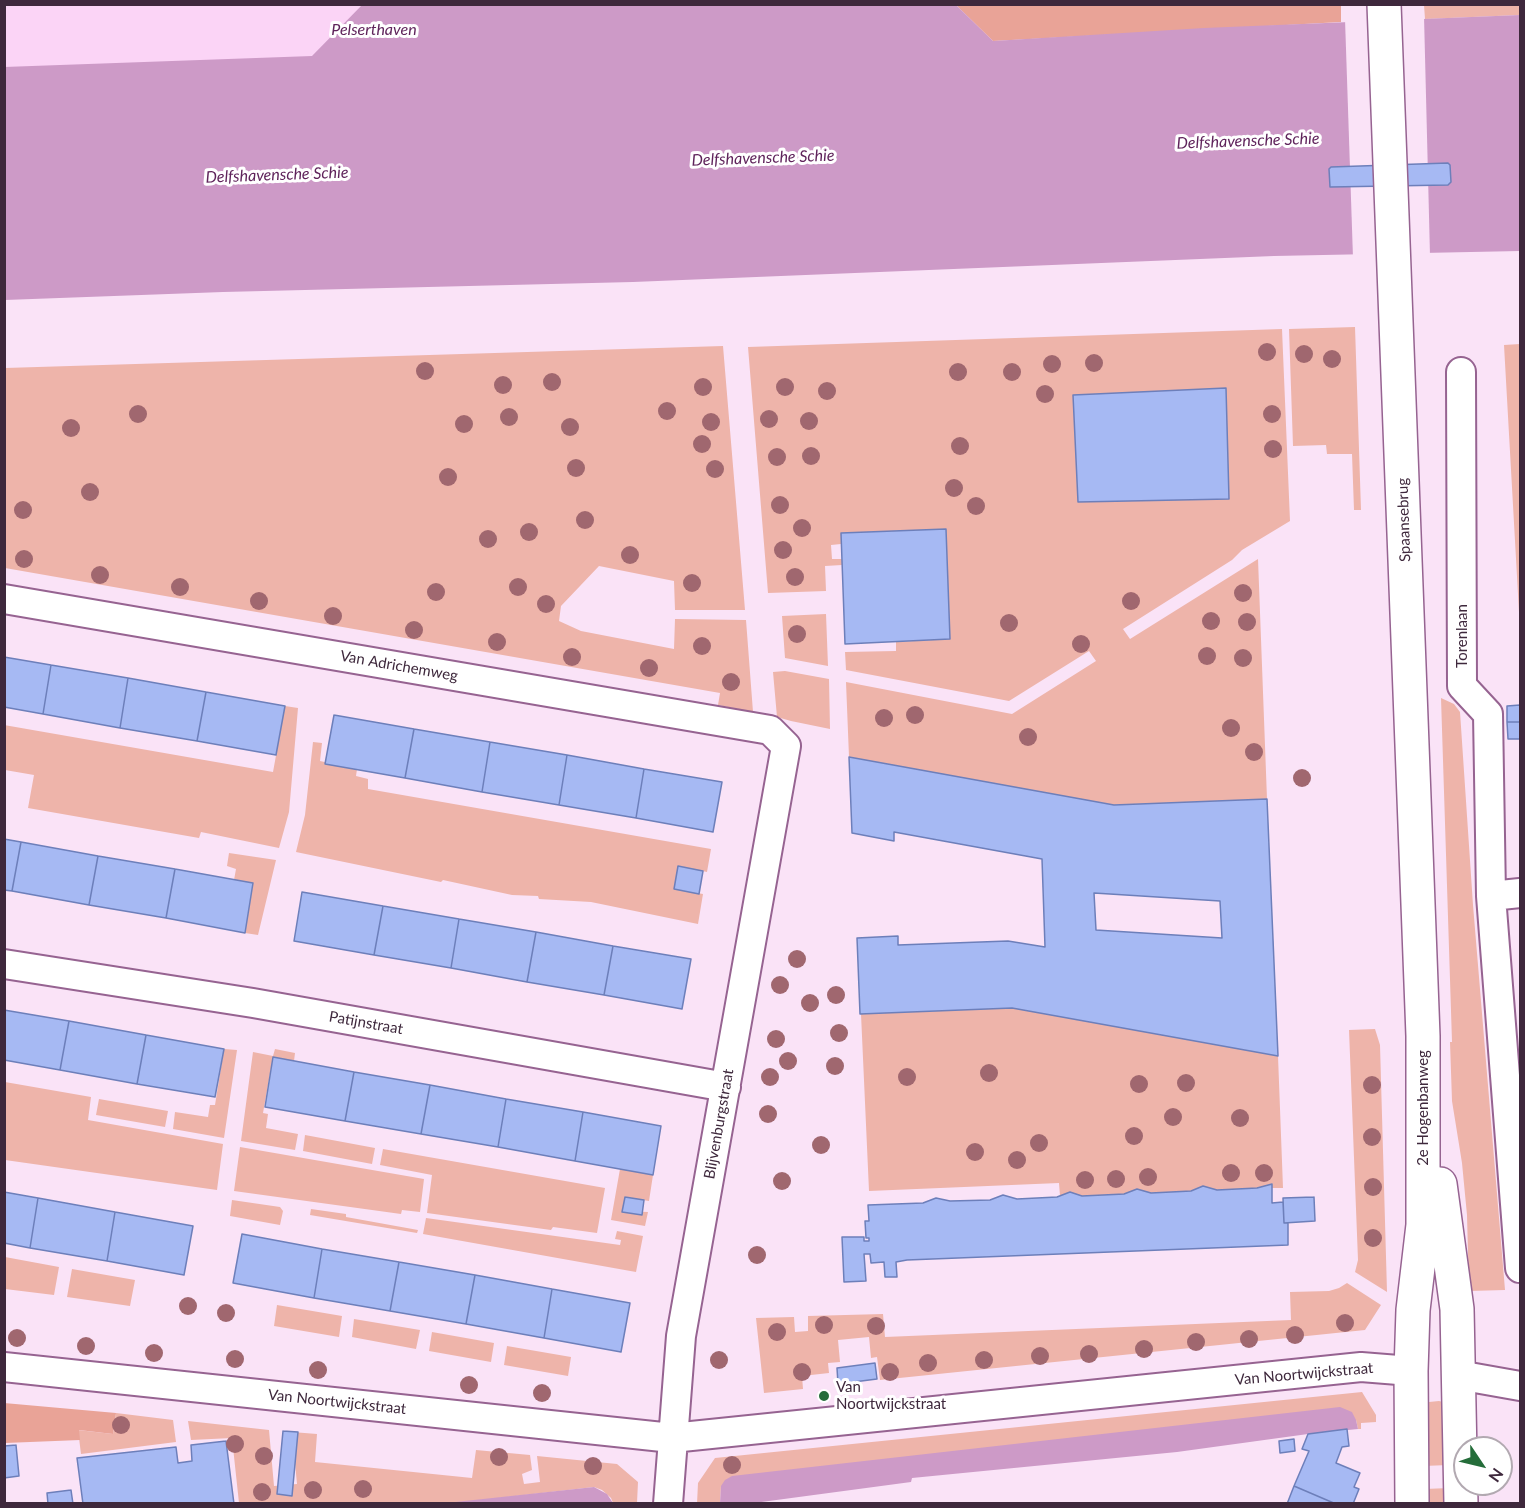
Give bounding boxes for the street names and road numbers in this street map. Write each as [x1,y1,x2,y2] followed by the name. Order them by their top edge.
[1394,478,1414,562] street label: Spaansebrug
[1453,604,1471,668] street label: Torenlaan
[339,647,459,685] street label: Van Adrichemweg
[328,1008,404,1038] street label: Patijnstraat
[1414,1050,1432,1166] street label: 2e Hogenbanweg
[700,1068,738,1180] street label: Blijvenburgstraat
[1234,1359,1374,1389] street label: Van Noortwijckstraat
[267,1386,407,1418] street label: Van Noortwijckstraat

